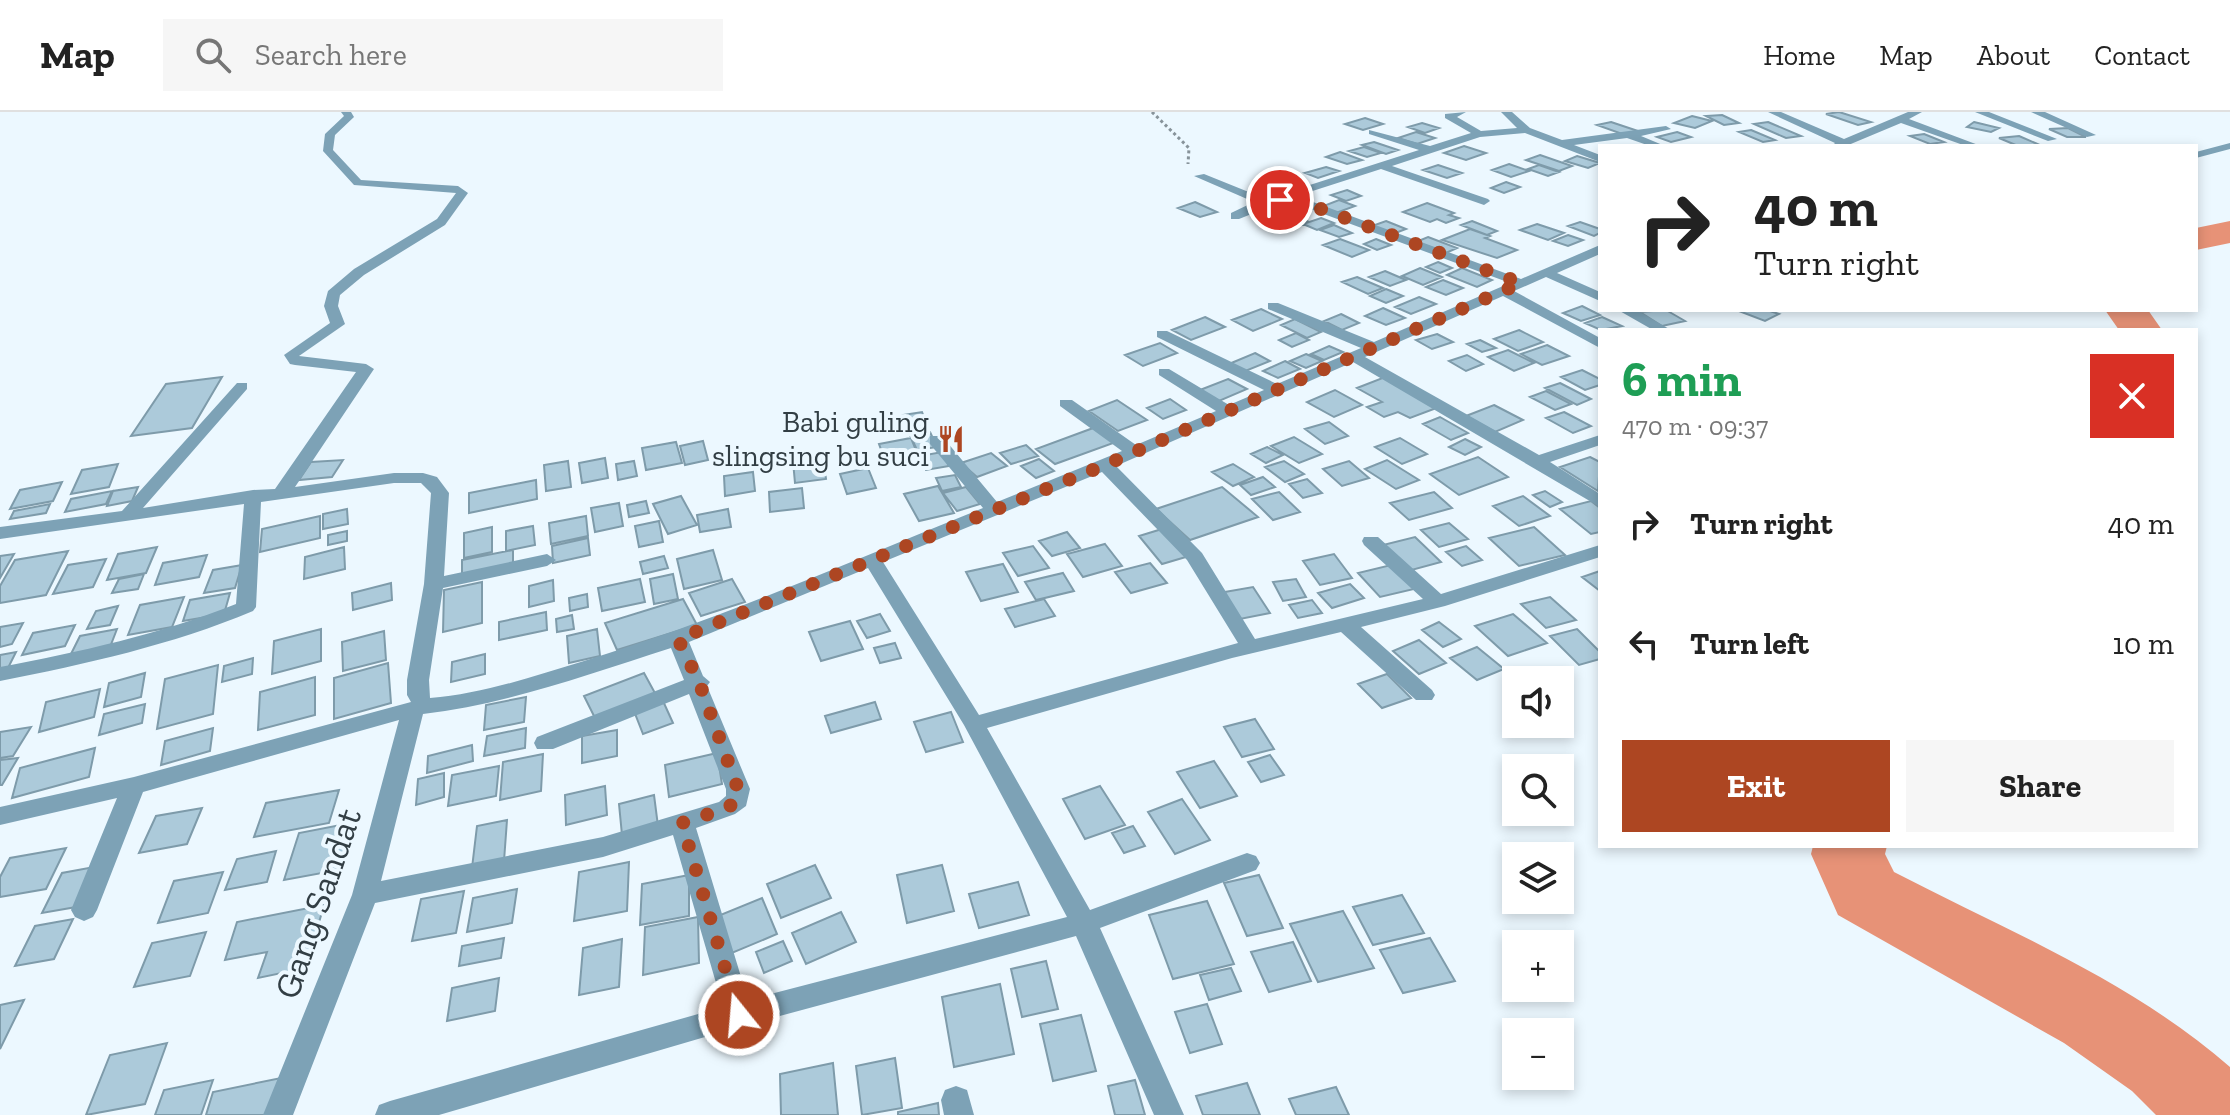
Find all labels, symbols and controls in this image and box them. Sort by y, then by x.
search box [163,19,723,91]
text: Map [40,32,115,78]
icon: search [191,33,235,77]
text: Search here [255,37,407,73]
text: Home [1763,39,1835,72]
text: Map [1879,39,1933,72]
text: About [1977,39,2050,72]
text: Contact [2094,39,2190,72]
pin [1246,166,1314,234]
text: 40 m [1754,173,1878,240]
icon: right [1622,176,1726,280]
icon: arrive [1258,178,1302,222]
text: Turn right [1754,241,1919,284]
text: 6 min [1622,351,1742,408]
button: close [2090,354,2174,438]
place label: Babi guling slingsing bu suci [712,404,929,474]
text: 470 m · 09:37 [1622,410,1768,442]
restaurant icon: Babi guling slingsing bu suci [936,424,966,454]
icon: right [1622,502,1666,546]
text: Turn right [1690,506,1832,542]
text: 40 m [2108,506,2174,542]
icon: left [1622,622,1666,666]
text: Turn left [1690,626,1809,662]
text: 10 m [2112,626,2174,662]
map controls [1502,666,1574,1090]
button: sound [1502,666,1574,738]
button: Exit [1622,740,1890,832]
button: Share [1906,740,2174,832]
button: search [1502,754,1574,826]
street label: Gang Sandat [265,802,370,1004]
button: layers [1502,842,1574,914]
button: + [1502,930,1574,1002]
position arrow [697,973,781,1057]
button: − [1502,1018,1574,1090]

